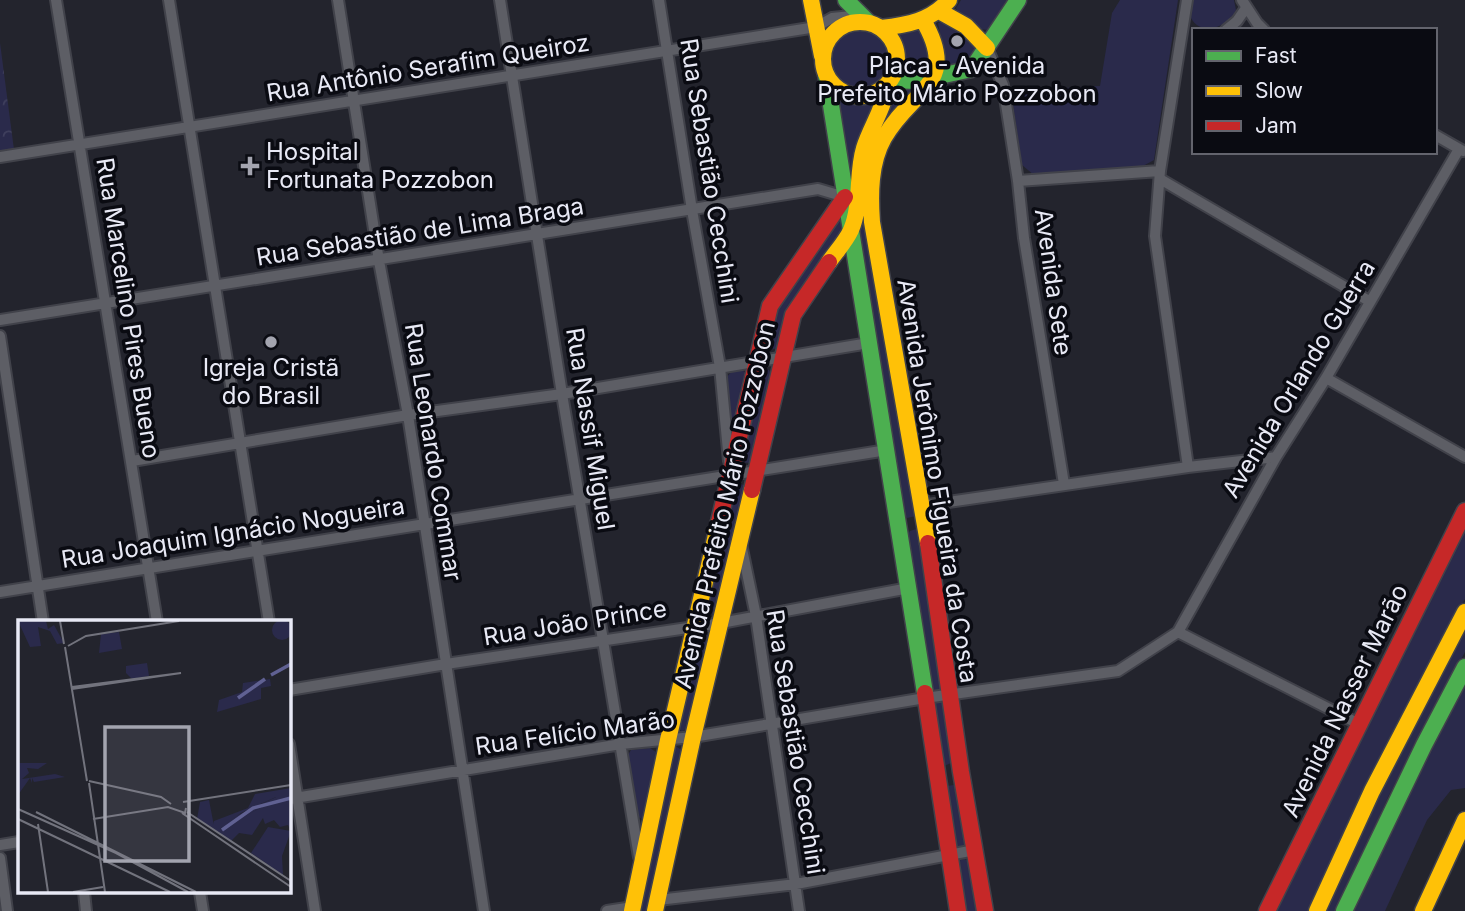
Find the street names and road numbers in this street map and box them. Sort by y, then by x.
street label: Rua Antônio Serafim Queiroz [264,28,591,107]
street label: Rua Sebastião Cecchini [674,37,745,305]
street label: Rua Marcelino Pires Bueno [90,156,167,460]
street label: Rua Sebastião de Lima Braga [254,191,586,272]
street label: Avenida Sete [1029,207,1078,357]
street label: Avenida Orlando Guerra [1216,255,1381,503]
street label: Avenida Jerônimo Figueira da Costa [891,277,984,685]
street label: Avenida Prefeito Mário Pozzobon [668,318,781,691]
street label: Rua Leonardo Commar [399,321,468,583]
street label: Rua Nassif Miguel [560,326,621,532]
street label: Rua Joaquim Ignácio Nogueira [59,491,407,574]
street label: Avenida Nasser Marão [1275,580,1414,822]
street label: Rua João Prince [481,594,669,651]
street label: Rua Sebastião Cecchini [760,608,831,876]
street label: Rua Felício Marão [473,704,677,761]

